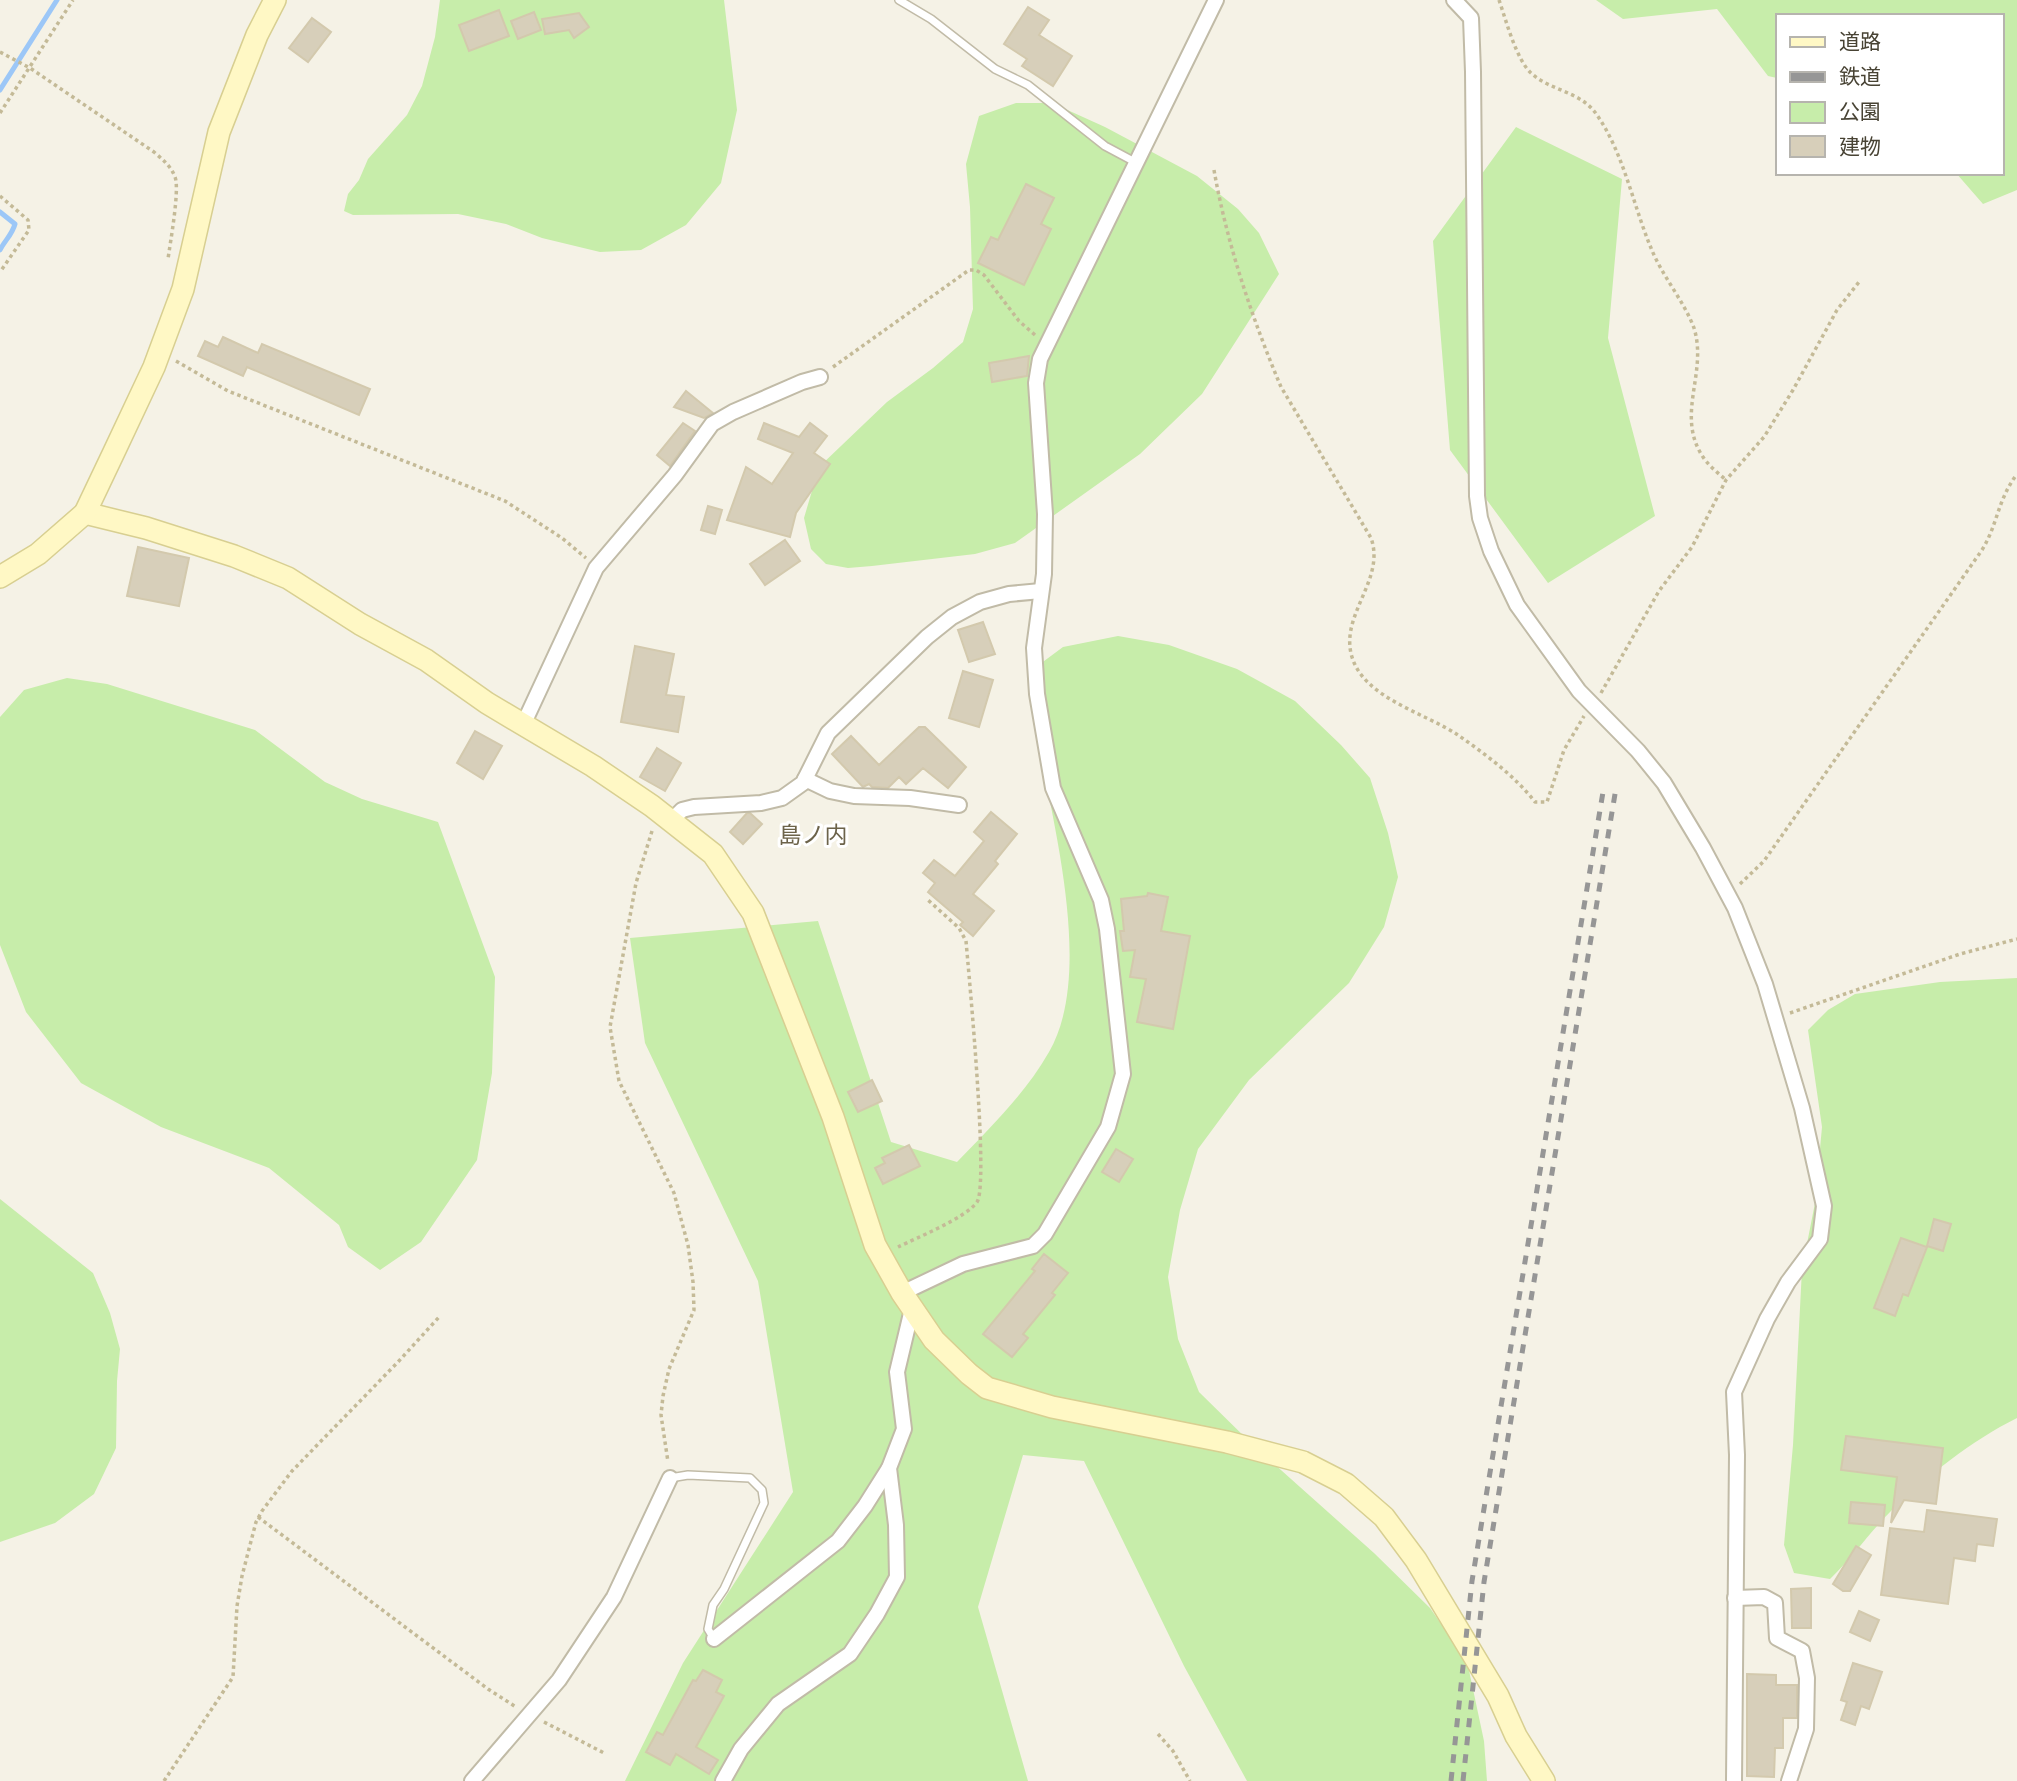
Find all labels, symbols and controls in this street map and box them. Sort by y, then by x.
legend [1776,14,2003,175]
text: 道路 [1839,30,1881,54]
text: 鉄道 [1839,65,1881,89]
text: 公園 [1839,100,1881,124]
text: 建物 [1839,135,1881,159]
district label: 島ノ内 [779,822,848,849]

